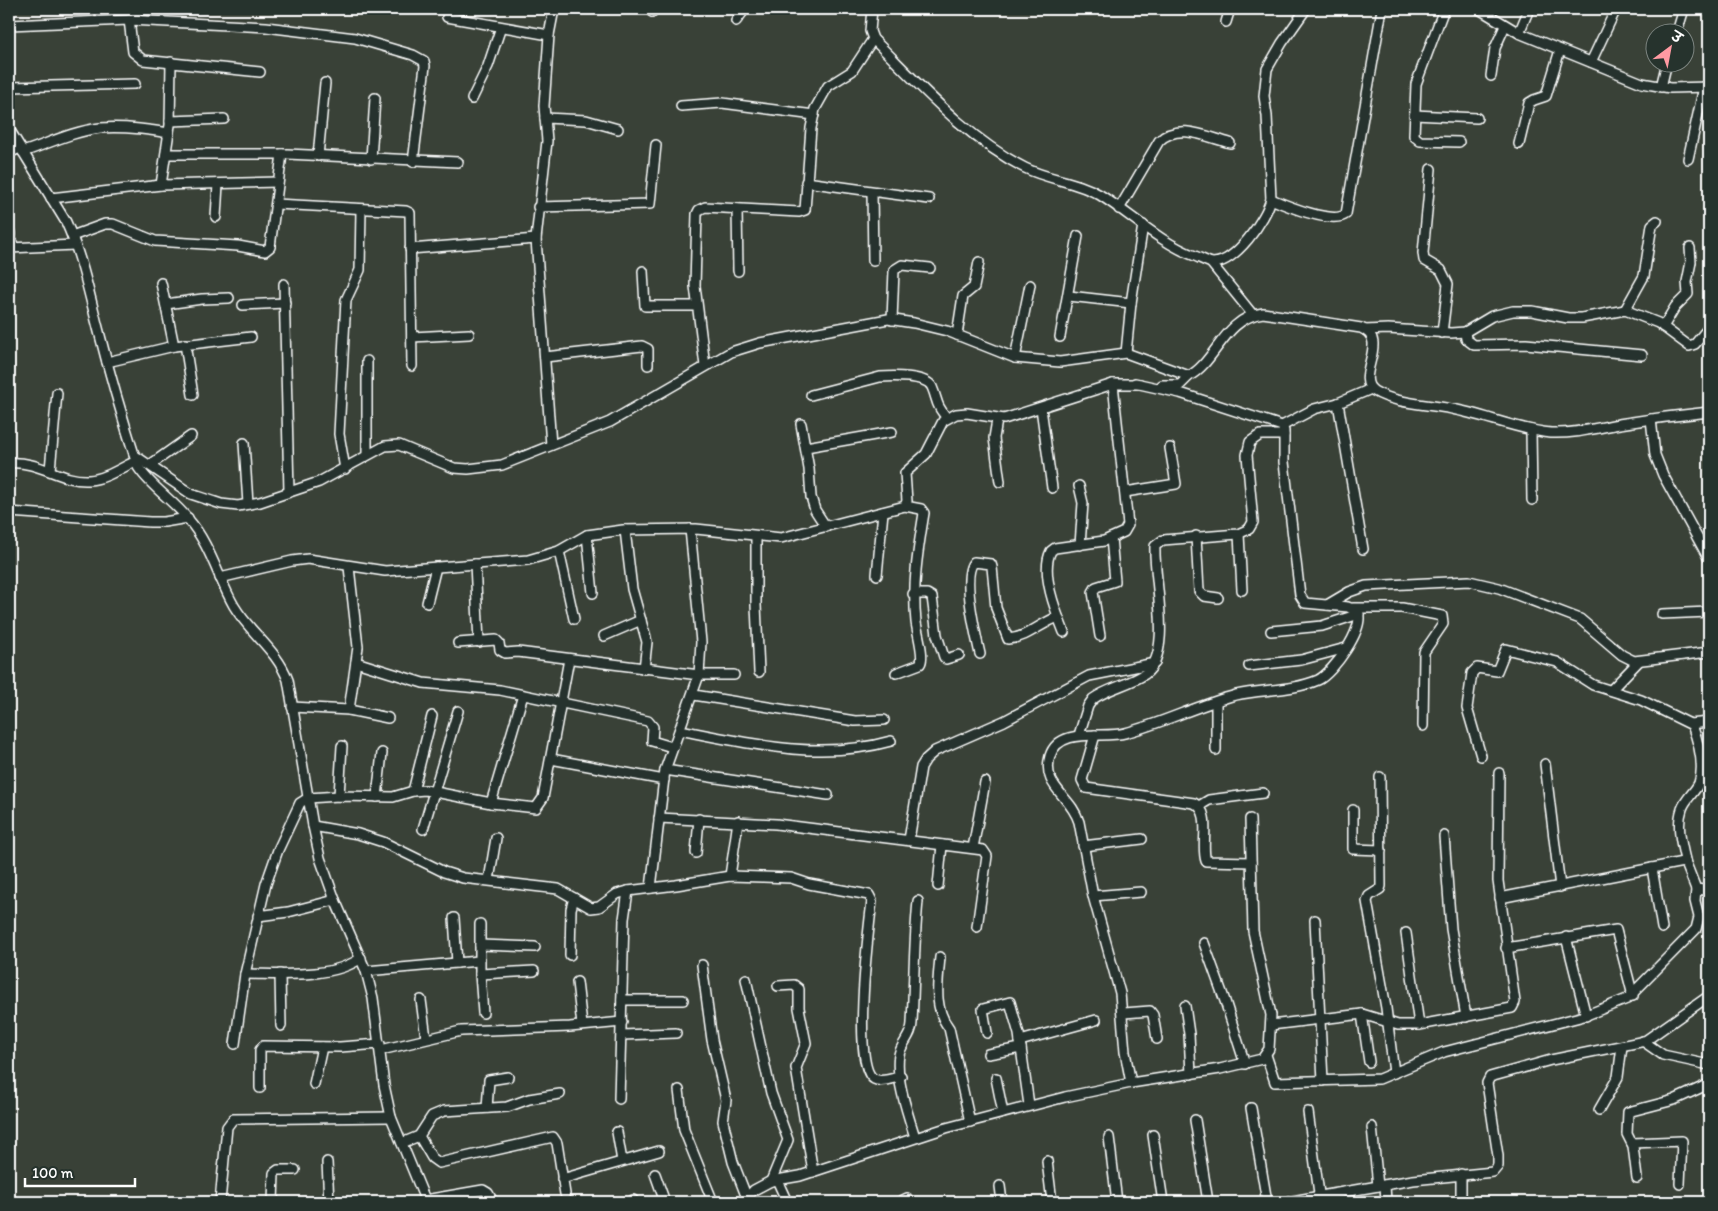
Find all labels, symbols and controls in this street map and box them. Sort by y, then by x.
north arrow [1646,22,1696,72]
text: उ [1666,27,1687,48]
scale bar [25,1156,135,1188]
text: 100 m [32,1164,74,1182]

